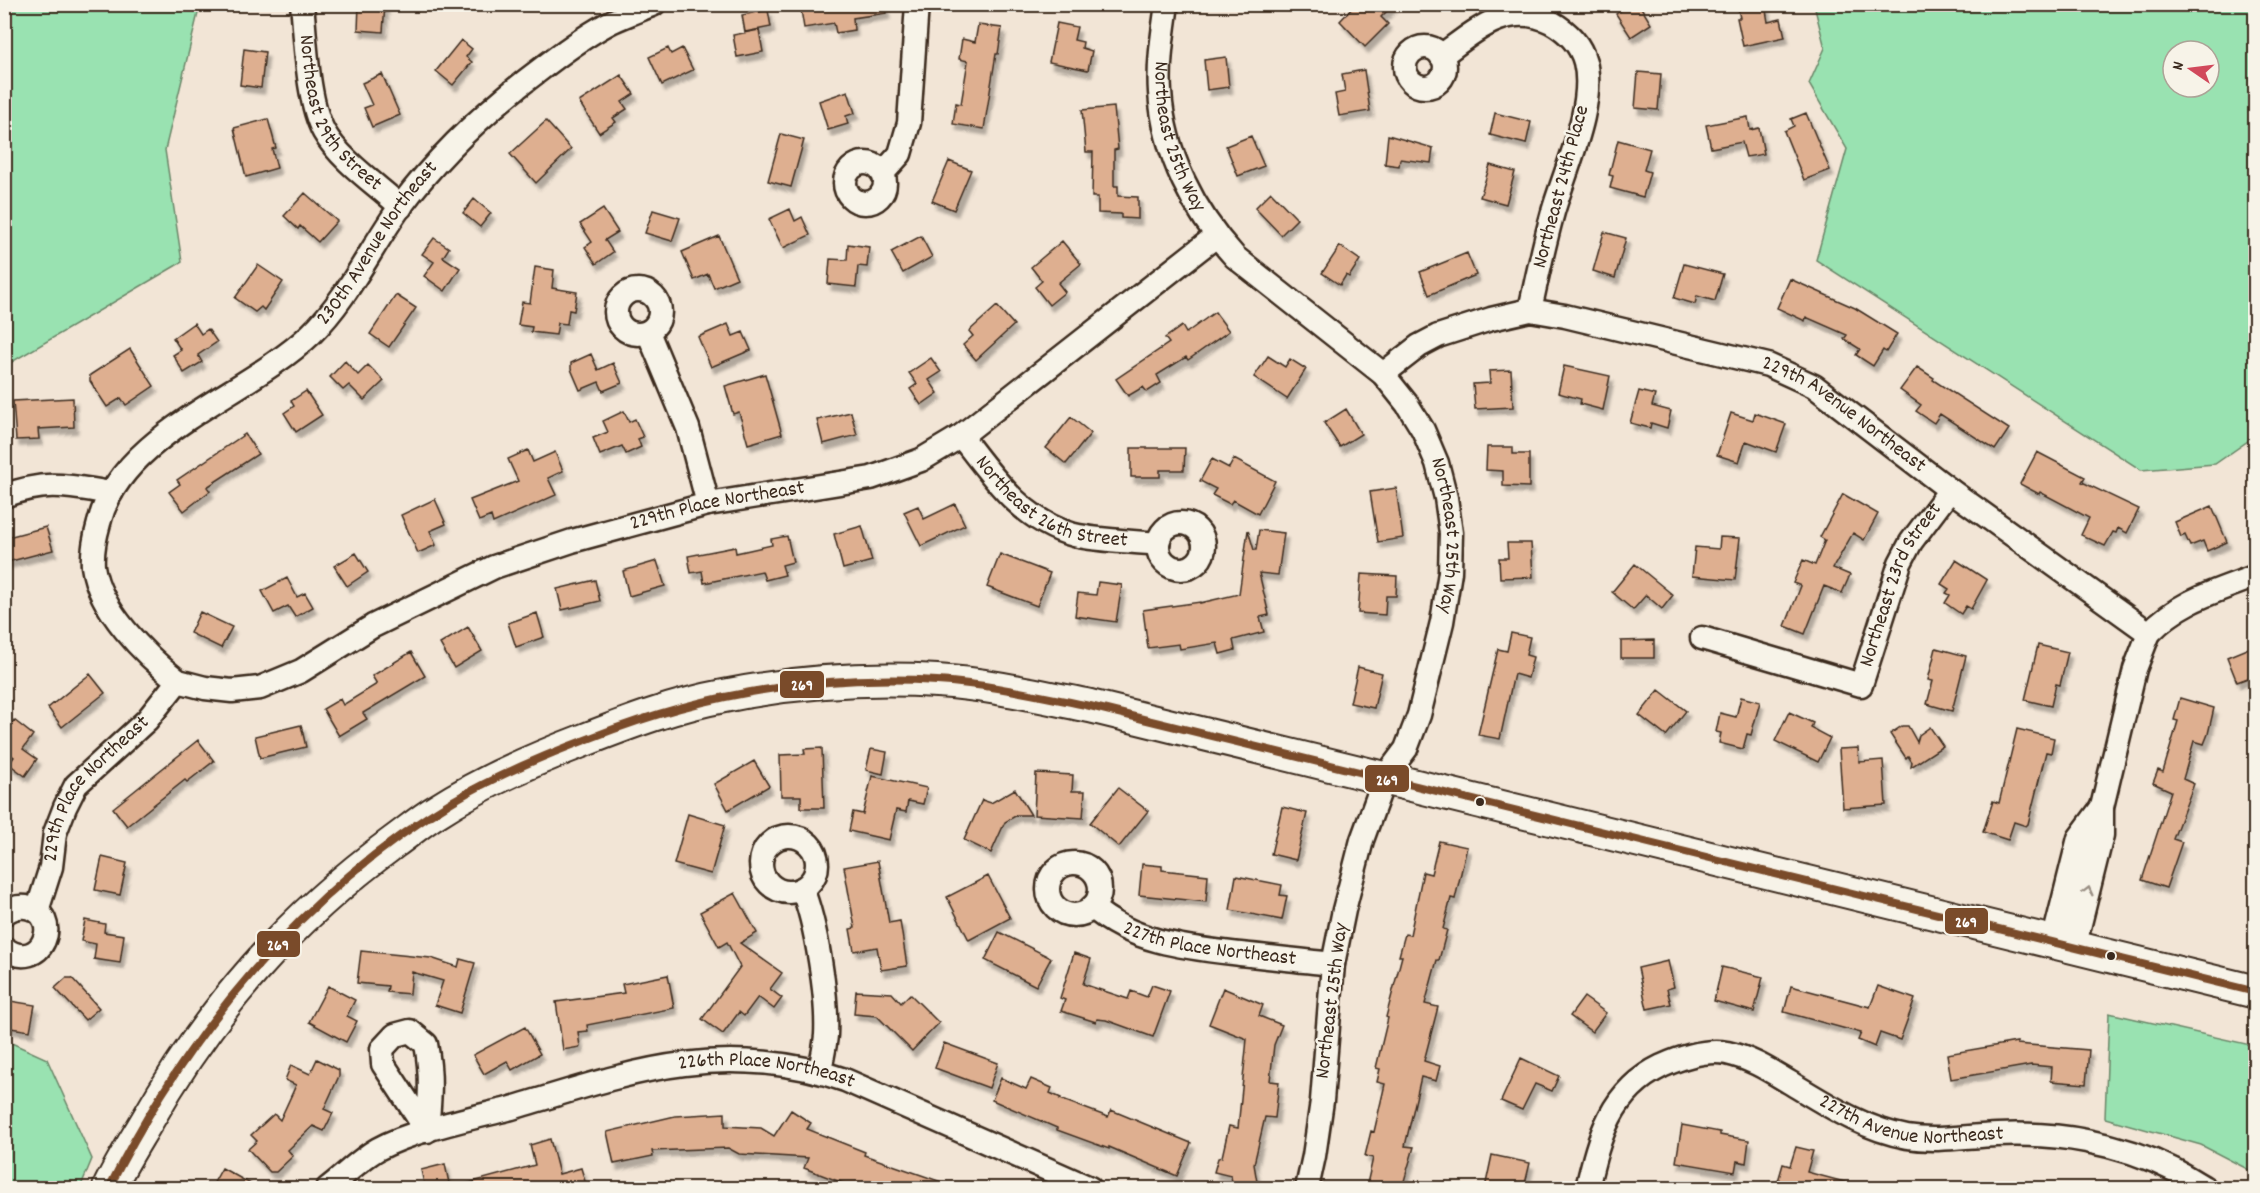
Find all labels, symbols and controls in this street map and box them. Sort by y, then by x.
street label: Northeast 29th Street [290,34,388,199]
north arrow [2161,39,2221,99]
text: N [2167,59,2191,73]
street label: Northeast 25th Way [1145,60,1213,219]
street label: Northeast 24th Place [1526,102,1598,272]
street label: 230th Avenue Northeast [310,155,446,333]
street label: 229th Avenue Northeast [1759,349,1932,481]
street label: Northeast 26th Street [967,450,1129,556]
street label: Northeast 25th Way [1421,454,1466,616]
street label: 229th Place Northeast [627,474,807,539]
street label: Northeast 23rd Street [1853,497,1950,671]
line badge: 269 [779,670,825,699]
text: 269 [791,675,813,698]
street label: 229th Place Northeast [37,709,157,864]
line badge: 269 [1364,764,1410,793]
text: 269 [1376,770,1398,793]
unlabelled marker [1474,796,1486,808]
one-way arrow [2080,886,2093,896]
line badge: 269 [1944,907,1989,935]
text: 269 [1955,912,1977,935]
street label: 227th Place Northeast [1117,914,1298,975]
street label: Northeast 25th Way [1309,921,1358,1081]
line badge: 269 [256,930,301,958]
text: 269 [267,935,289,958]
unlabelled marker [2105,950,2117,962]
street label: 226th Place Northeast [676,1046,860,1098]
street label: 227th Avenue Northeast [1812,1088,2004,1154]

